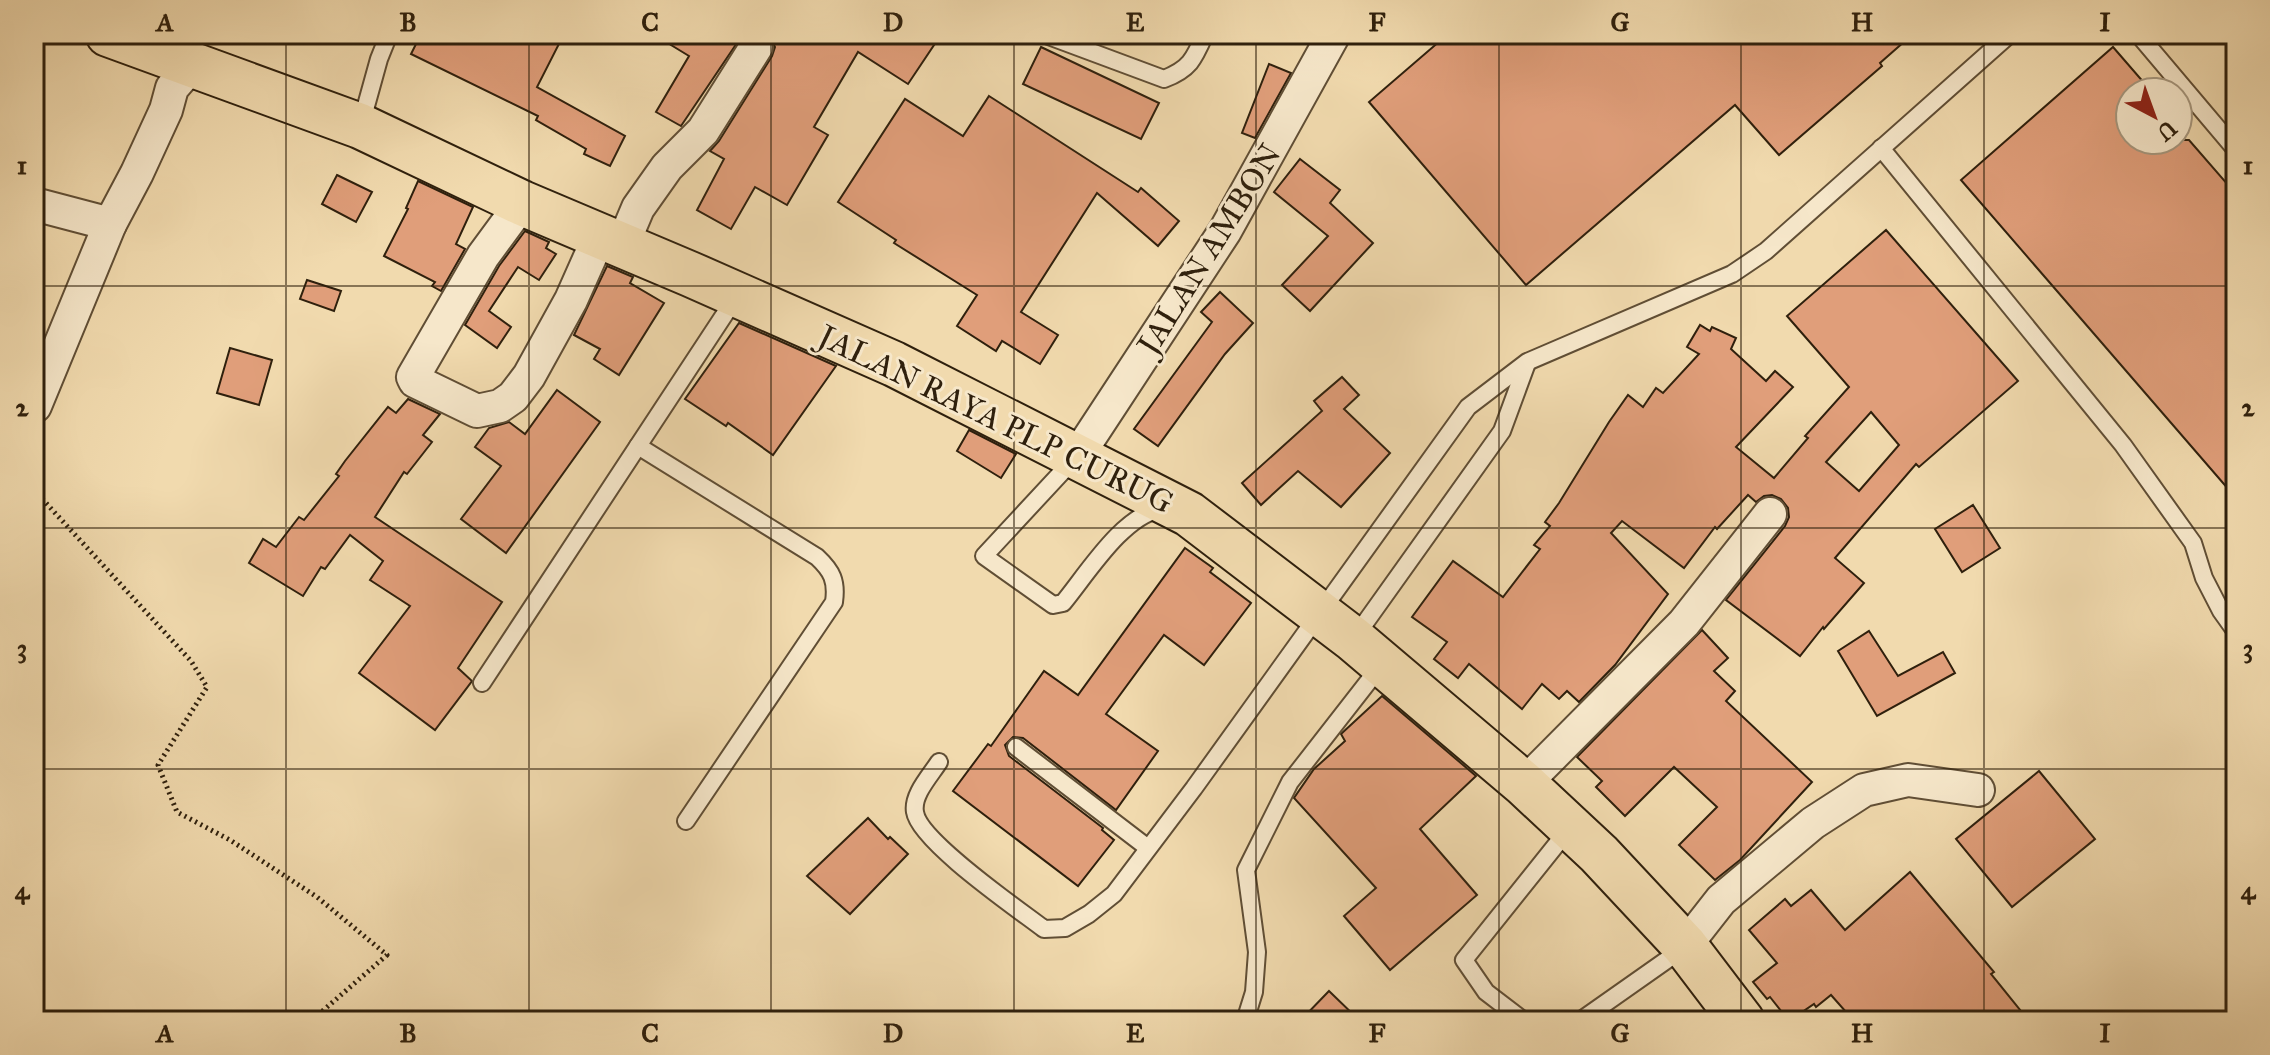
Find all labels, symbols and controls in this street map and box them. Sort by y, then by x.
text: A [154,6,174,38]
text: B [399,6,417,38]
text: C [641,6,659,38]
text: D [883,6,903,38]
text: E [1126,6,1145,38]
text: F [1369,6,1386,38]
text: G [1610,6,1630,38]
text: H [1851,6,1874,38]
text: I [2099,6,2111,38]
north arrow [2114,76,2194,156]
text: U [2151,115,2182,147]
street label: JALAN AMBON [1127,137,1290,364]
text: 1 [17,149,27,181]
text: 1 [2243,149,2253,181]
street label: JALAN RAYA PLP CURUG [809,315,1179,522]
text: 2 [16,391,30,423]
text: 2 [2242,391,2256,423]
text: 3 [17,632,27,664]
text: 3 [2243,632,2253,664]
text: 4 [15,874,31,906]
text: 4 [2241,874,2257,906]
text: A [154,1017,174,1049]
text: B [399,1017,417,1049]
text: C [641,1017,659,1049]
text: D [883,1017,903,1049]
text: E [1126,1017,1145,1049]
text: F [1369,1017,1386,1049]
text: G [1610,1017,1630,1049]
text: H [1851,1017,1874,1049]
text: I [2099,1017,2111,1049]

